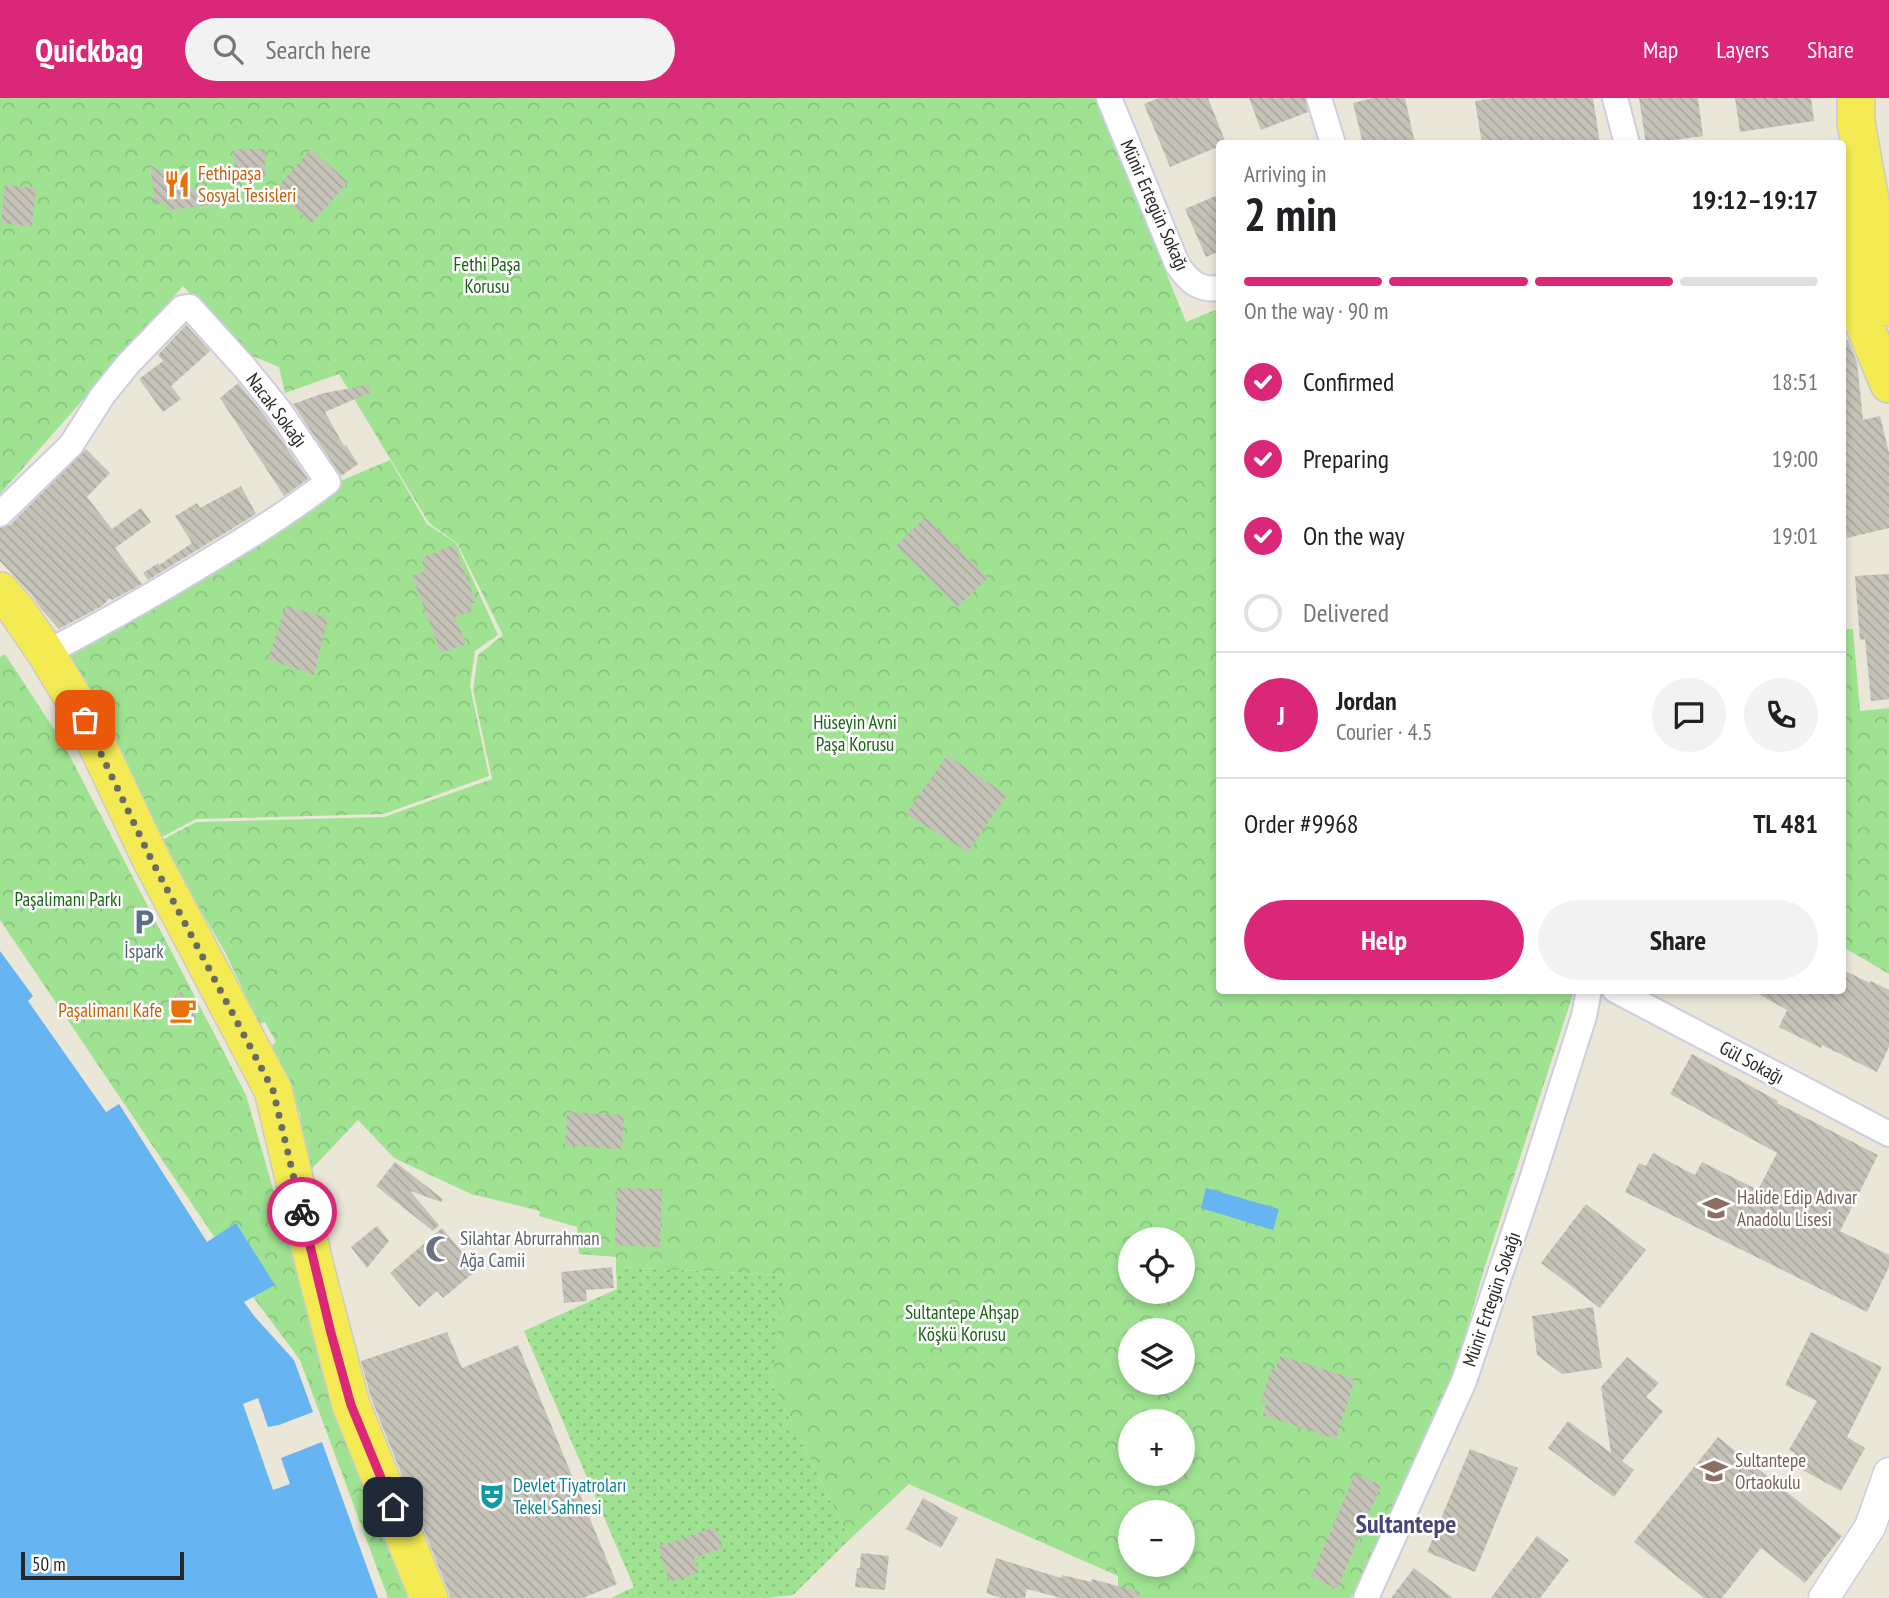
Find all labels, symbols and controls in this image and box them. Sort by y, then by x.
search box [185,18,675,81]
text: Quickbag [35,28,143,71]
icon: search [209,30,247,68]
text: Search here [265,33,371,66]
text: Map [1643,34,1678,65]
text: Layers [1716,34,1769,65]
text: Share [1807,34,1854,65]
street label: Münir Ertegün Sokağı [1115,136,1195,274]
text: Arriving in [1244,159,1326,188]
place label: Fethipaşa Sosyal Tesisleri [198,161,296,207]
restaurant icon: Fethipaşa Sosyal Tesisleri [162,169,192,199]
text: 19:12–19:17 [1691,183,1818,216]
text: 2 min [1244,184,1337,244]
park label: Fethi Paşa Korusu [453,252,521,298]
text: On the way · 90 m [1244,296,1388,325]
icon: check [1244,363,1282,401]
text: Confirmed [1303,365,1394,398]
text: 18:51 [1772,367,1818,396]
street label: Nacak Sokağı [241,368,313,452]
icon: check [1244,440,1282,478]
text: Preparing [1303,442,1389,475]
text: 19:00 [1772,444,1818,473]
icon: check [1244,517,1282,555]
text: On the way [1303,519,1405,552]
text: 19:01 [1772,521,1818,550]
text: Delivered [1303,596,1389,629]
button: chat [1652,678,1726,752]
button: phone [1744,678,1818,752]
text: Jordan [1336,684,1397,717]
pin [55,690,115,750]
text: J [1277,699,1285,732]
icon: bag [66,701,104,739]
park label: Hüseyin Avni Paşa Korusu [813,710,897,756]
text: Courier · 4.5 [1336,717,1432,746]
text: Order #9968 [1244,807,1359,840]
text: TL 481 [1753,807,1818,840]
park label: Paşalimanı Parkı [14,887,122,911]
button: Help [1244,900,1524,980]
button: Share [1538,900,1818,980]
parking icon: İspark [129,907,159,937]
place label: İspark [124,939,164,963]
cafe icon: Paşalimanı Kafe [168,995,198,1025]
place label: Paşalimanı Kafe [58,998,162,1022]
street label: Gül Sokağı [1716,1035,1788,1089]
courier [267,1177,337,1247]
place label: Halide Edip Adıvar Anadolu Lisesi [1737,1185,1858,1231]
icon: bike [283,1193,321,1231]
school or university icon: Halide Edip Adıvar Anadolu Lisesi [1701,1193,1731,1223]
place label: Silahtar Abrurrahman Ağa Camii [460,1226,600,1272]
map controls [1118,1227,1195,1577]
button: locate [1118,1227,1195,1304]
street label: Münir Ertegün Sokağı [1457,1228,1525,1370]
mosque icon: Silahtar Abrurrahman Ağa Camii [424,1234,454,1264]
park label: Sultantepe Ahşap Köşkü Korusu [905,1300,1019,1346]
button: layers [1118,1318,1195,1395]
button: + [1118,1409,1195,1486]
place label: Sultantepe Ortaokulu [1735,1448,1806,1494]
school or university icon: Sultantepe Ortaokulu [1699,1456,1729,1486]
place label: Devlet Tiyatroları Tekel Sahnesi [513,1473,626,1519]
pin [363,1477,423,1537]
theatre icon: Devlet Tiyatroları Tekel Sahnesi [477,1481,507,1511]
icon: home [374,1488,412,1526]
button: − [1118,1500,1195,1577]
district label: Sultantepe [1356,1507,1456,1540]
scale bar [21,1549,184,1581]
text: 50 m [32,1552,66,1576]

